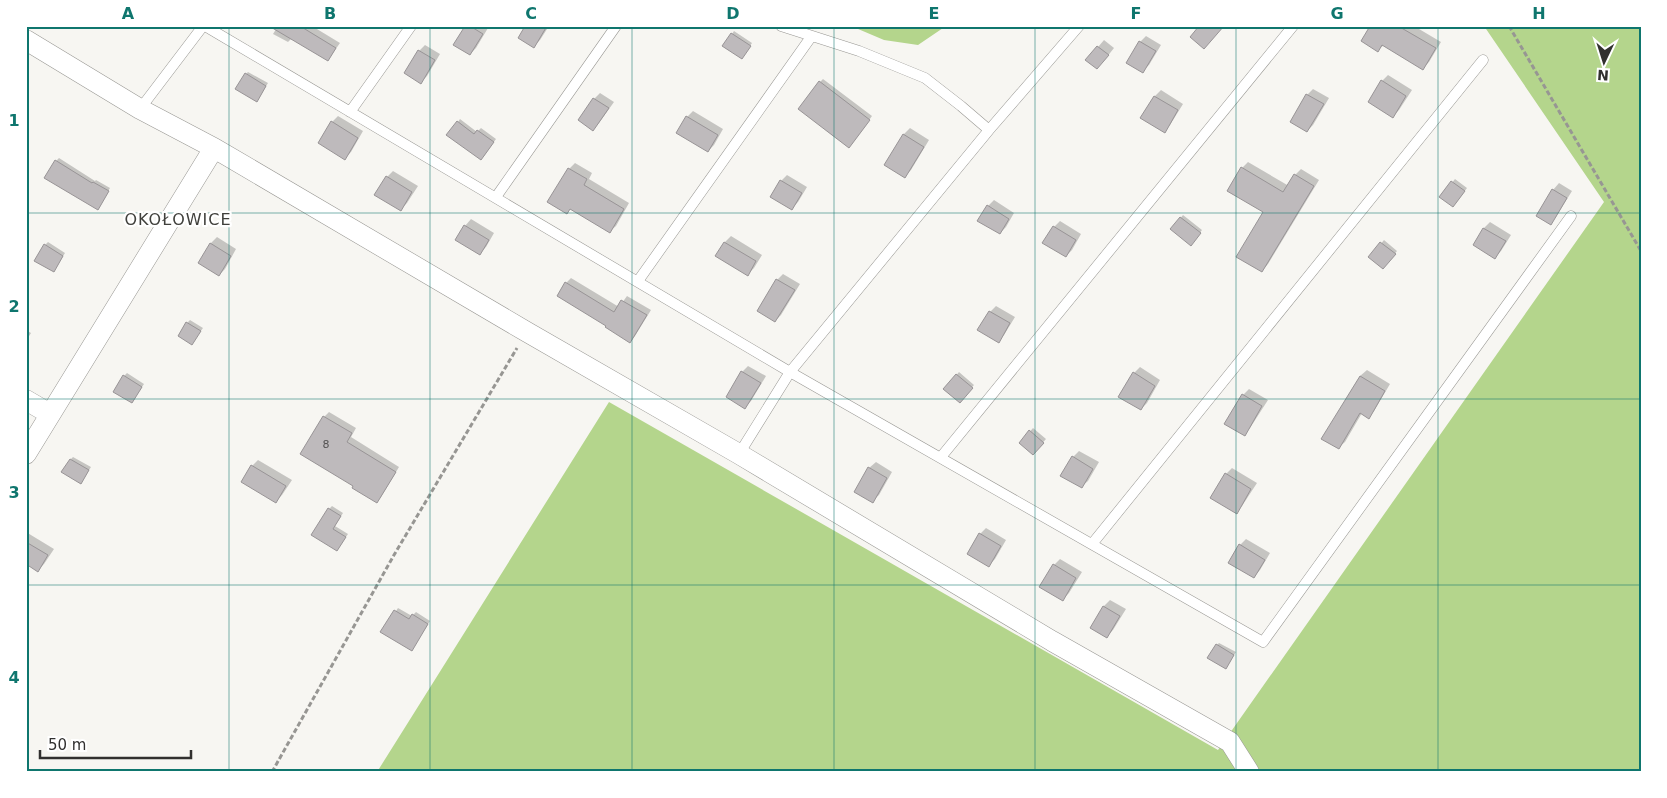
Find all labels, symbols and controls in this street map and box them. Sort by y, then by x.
text: A [122,4,135,23]
text: B [324,4,336,23]
text: C [525,4,537,23]
text: D [726,4,740,23]
text: E [929,4,939,23]
text: F [1131,4,1141,23]
text: G [1330,4,1344,23]
text: H [1532,4,1546,23]
north arrow [1580,38,1630,88]
text: N [1597,67,1609,83]
text: 1 [8,111,20,130]
district label: OKOŁOWICE [124,210,232,229]
text: 2 [8,297,20,316]
house number: 8 [323,438,330,451]
text: 3 [8,483,20,502]
text: 4 [8,668,20,687]
scale bar [40,728,191,760]
text: 50 m [48,736,86,754]

